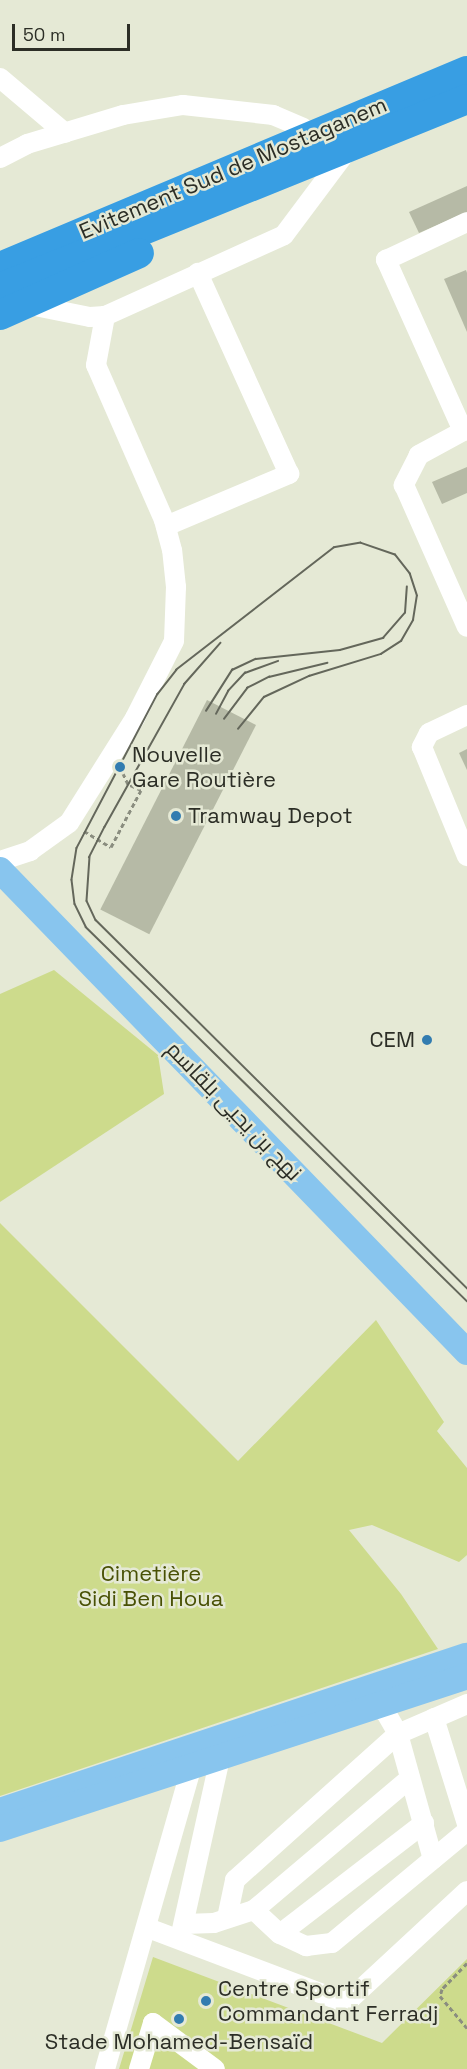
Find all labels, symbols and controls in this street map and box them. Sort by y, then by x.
scale bar [15,12,134,50]
text: 50 m [23,23,65,46]
street label: Evitement Sud de Mostaganem [75,91,391,245]
place label: Nouvelle Gare Routière [132,741,276,792]
marker: Nouvelle Gare Routière [113,760,127,774]
place label: Tramway Depot [188,803,353,829]
marker: Tramway Depot [169,809,183,823]
place label: CEM [369,1027,415,1053]
marker: CEM [420,1033,434,1047]
street label: نهج بن يحيى بلقاسم [161,1036,307,1186]
park label: Cimetière Sidi Ben Houa [79,1560,223,1612]
place label: Centre Sportif Commandant Ferradj [218,1975,438,2026]
marker: Centre Sportif Commandant Ferradj [199,1994,213,2008]
marker: Stade Mohamed-Bensaïd [172,2012,186,2026]
place label: Stade Mohamed-Bensaïd [45,2029,313,2055]

